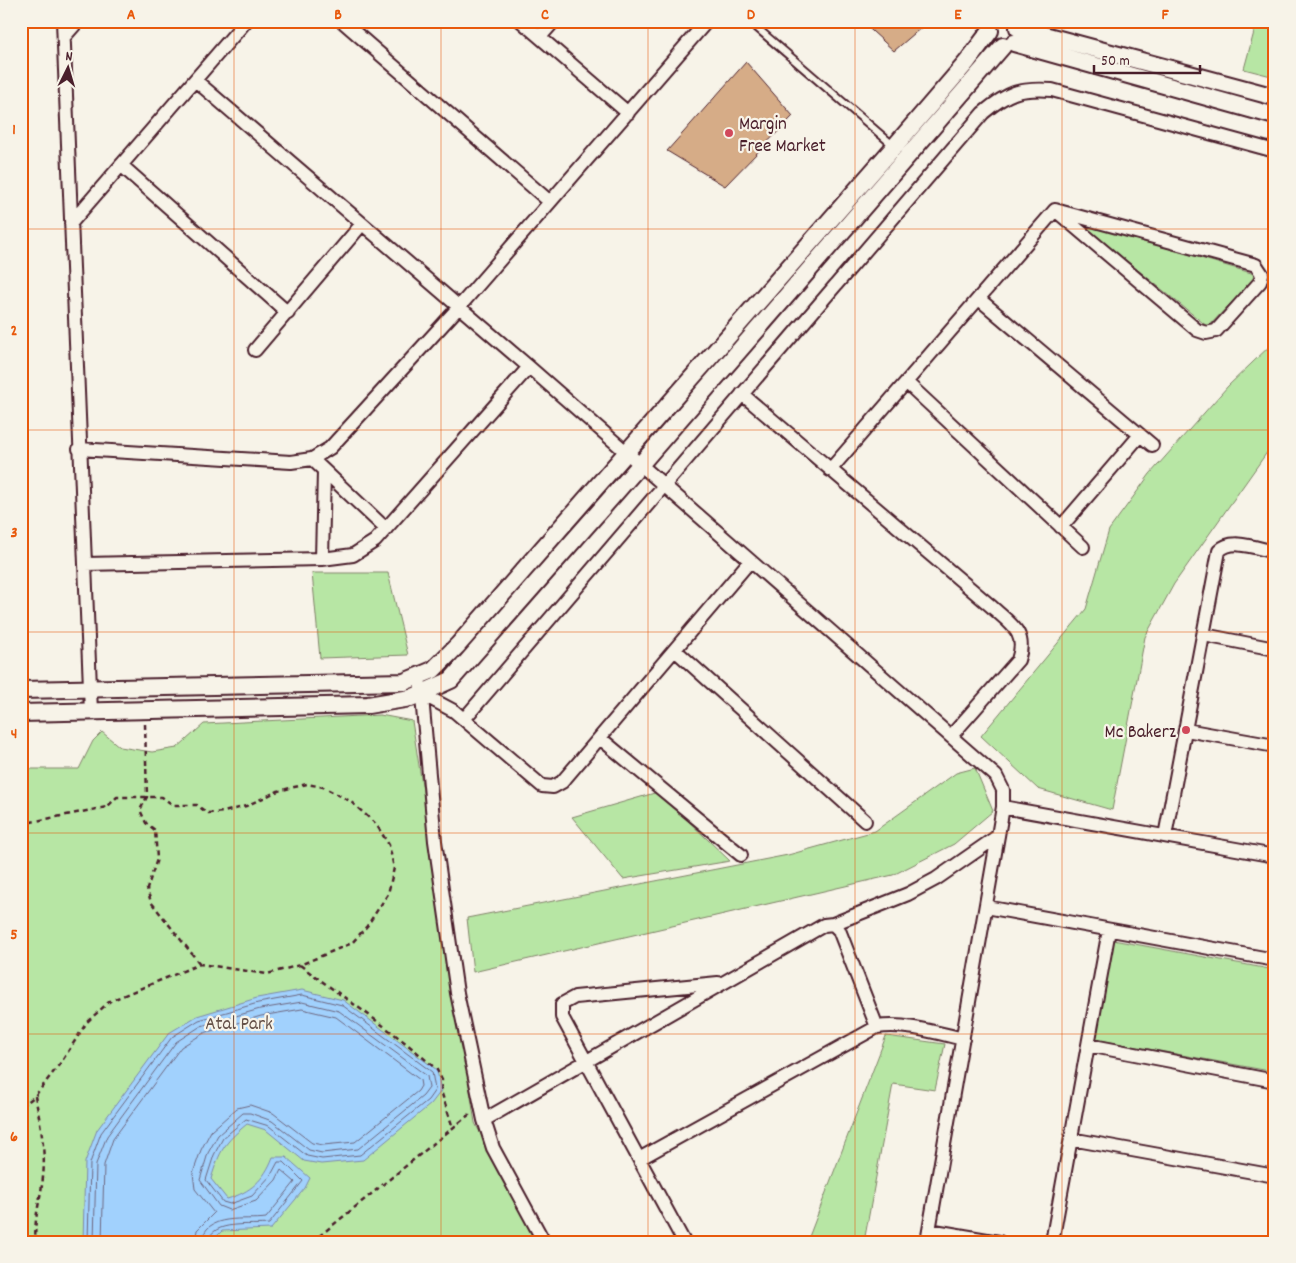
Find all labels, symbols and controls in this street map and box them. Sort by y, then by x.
text: A [127,4,136,27]
text: B [334,4,342,27]
text: C [541,4,549,27]
text: D [747,4,756,27]
text: E [954,4,962,27]
text: F [1161,4,1169,27]
north arrow [42,42,92,92]
scale bar [1094,42,1200,74]
text: N [65,47,73,67]
text: 50 m [1101,51,1130,73]
place label: Margin Free Market [739,112,826,161]
text: 1 [12,119,16,142]
marker: Margin Free Market [723,127,735,139]
text: 2 [11,320,18,343]
text: 3 [10,522,18,545]
place label: Mc Bakerz [1105,720,1176,747]
text: 4 [11,723,17,746]
marker: Mc Bakerz [1180,724,1192,736]
text: 5 [10,924,18,947]
park label: Atal Park [205,1012,273,1039]
text: 6 [10,1126,18,1149]

